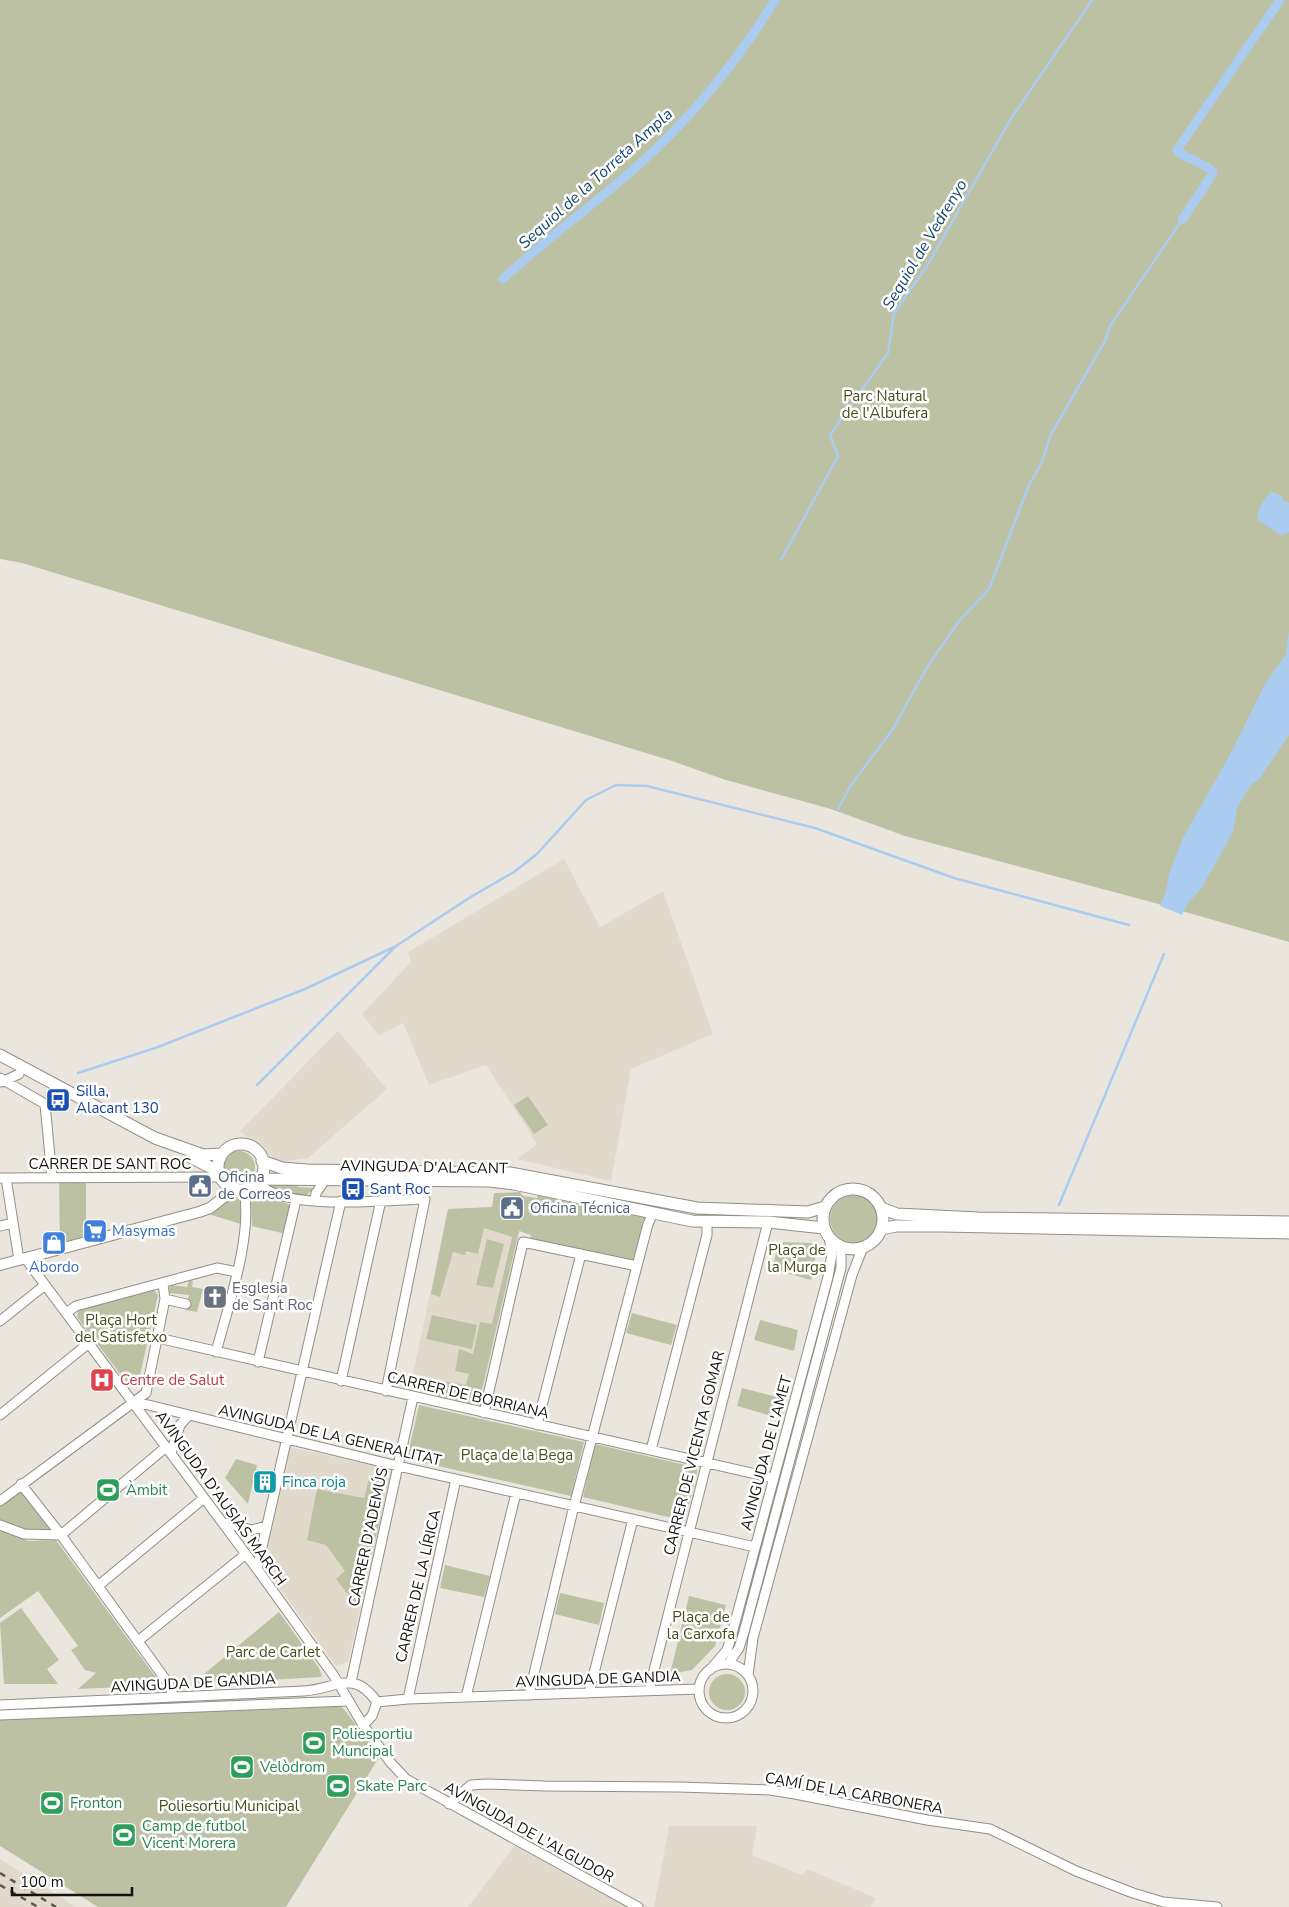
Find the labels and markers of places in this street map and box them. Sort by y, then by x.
place label: Silla, Alacant 130 [76,1081,159,1118]
bus stop icon: Silla, Alacant 130 [45,1087,71,1113]
place label: Oficina de Correos [218,1167,291,1204]
public building icon: Oficina de Correos [187,1173,213,1199]
bus stop icon: Sant Roc [340,1176,366,1202]
place label: Sant Roc [370,1179,430,1199]
public building icon: Oficina Técnica [499,1195,525,1221]
place label: Oficina Técnica [530,1198,630,1218]
supermarket icon: Masymas [82,1218,108,1244]
place label: Masymas [112,1221,176,1241]
shop icon: Abordo [41,1230,67,1256]
place label: Abordo [29,1257,79,1277]
place label: Esglesia de Sant Roc [232,1278,313,1315]
church icon: Esglesia de Sant Roc [202,1284,228,1310]
hospital icon: Centre de Salut [89,1367,115,1393]
place label: Centre de Salut [120,1370,225,1390]
building icon: Finca roja [252,1469,278,1495]
place label: Finca roja [282,1472,346,1492]
sports icon: Àmbit [95,1477,121,1503]
place label: Àmbit [126,1480,168,1500]
place label: Poliesportiu Muncipal [332,1724,413,1761]
sports icon: Poliesportiu Muncipal [301,1730,327,1756]
sports icon: Velòdrom [229,1754,255,1780]
place label: Velòdrom [259,1757,325,1777]
sports icon: Skate Parc [325,1773,351,1799]
place label: Skate Parc [356,1776,427,1796]
sports icon: Fronton [39,1790,65,1816]
place label: Fronton [70,1793,122,1813]
place label: Camp de futbol Vicent Morera [141,1816,247,1853]
sports icon: Camp de futbol Vicent Morera [111,1822,137,1848]

